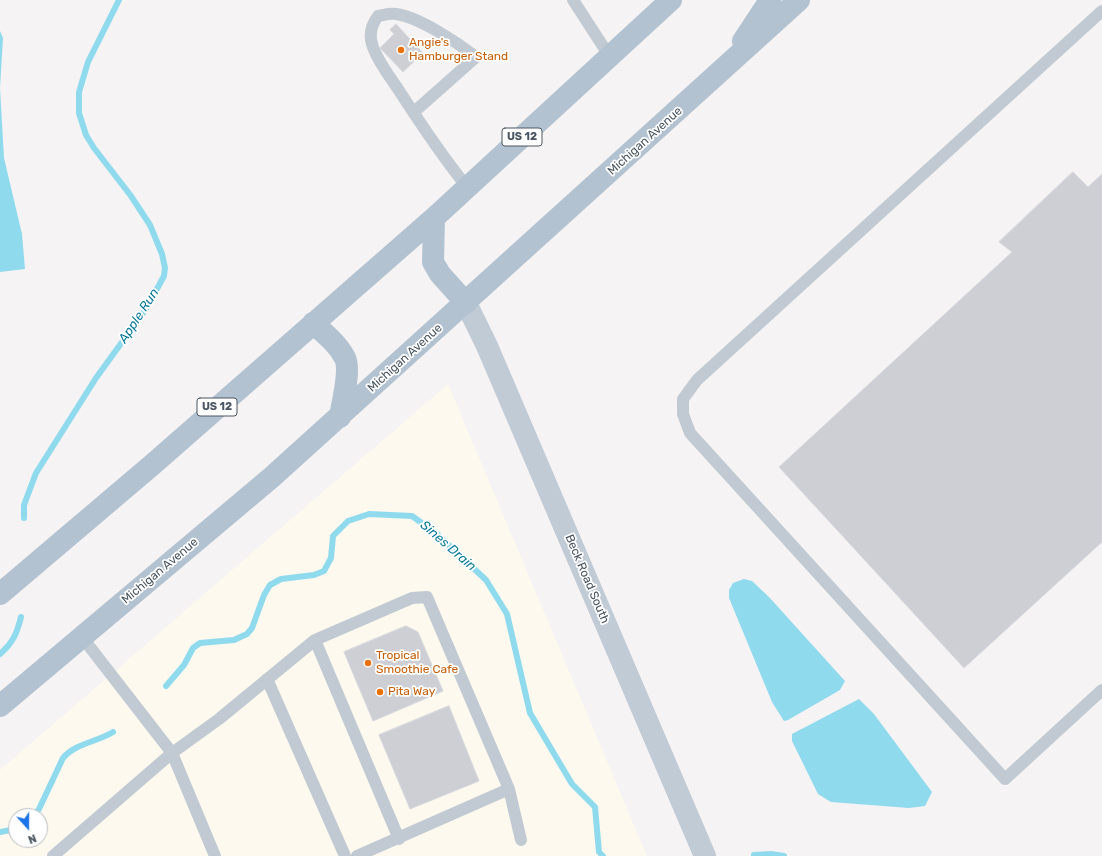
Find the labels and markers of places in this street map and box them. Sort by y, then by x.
place label: Angie's Hamburger Stand [409,36,508,64]
marker: Angie's Hamburger Stand [396,45,406,55]
place label: Tropical Smoothie Cafe [376,649,458,677]
marker: Tropical Smoothie Cafe [363,658,373,668]
place label: Pita Way [388,685,435,699]
marker: Pita Way [375,687,385,697]

